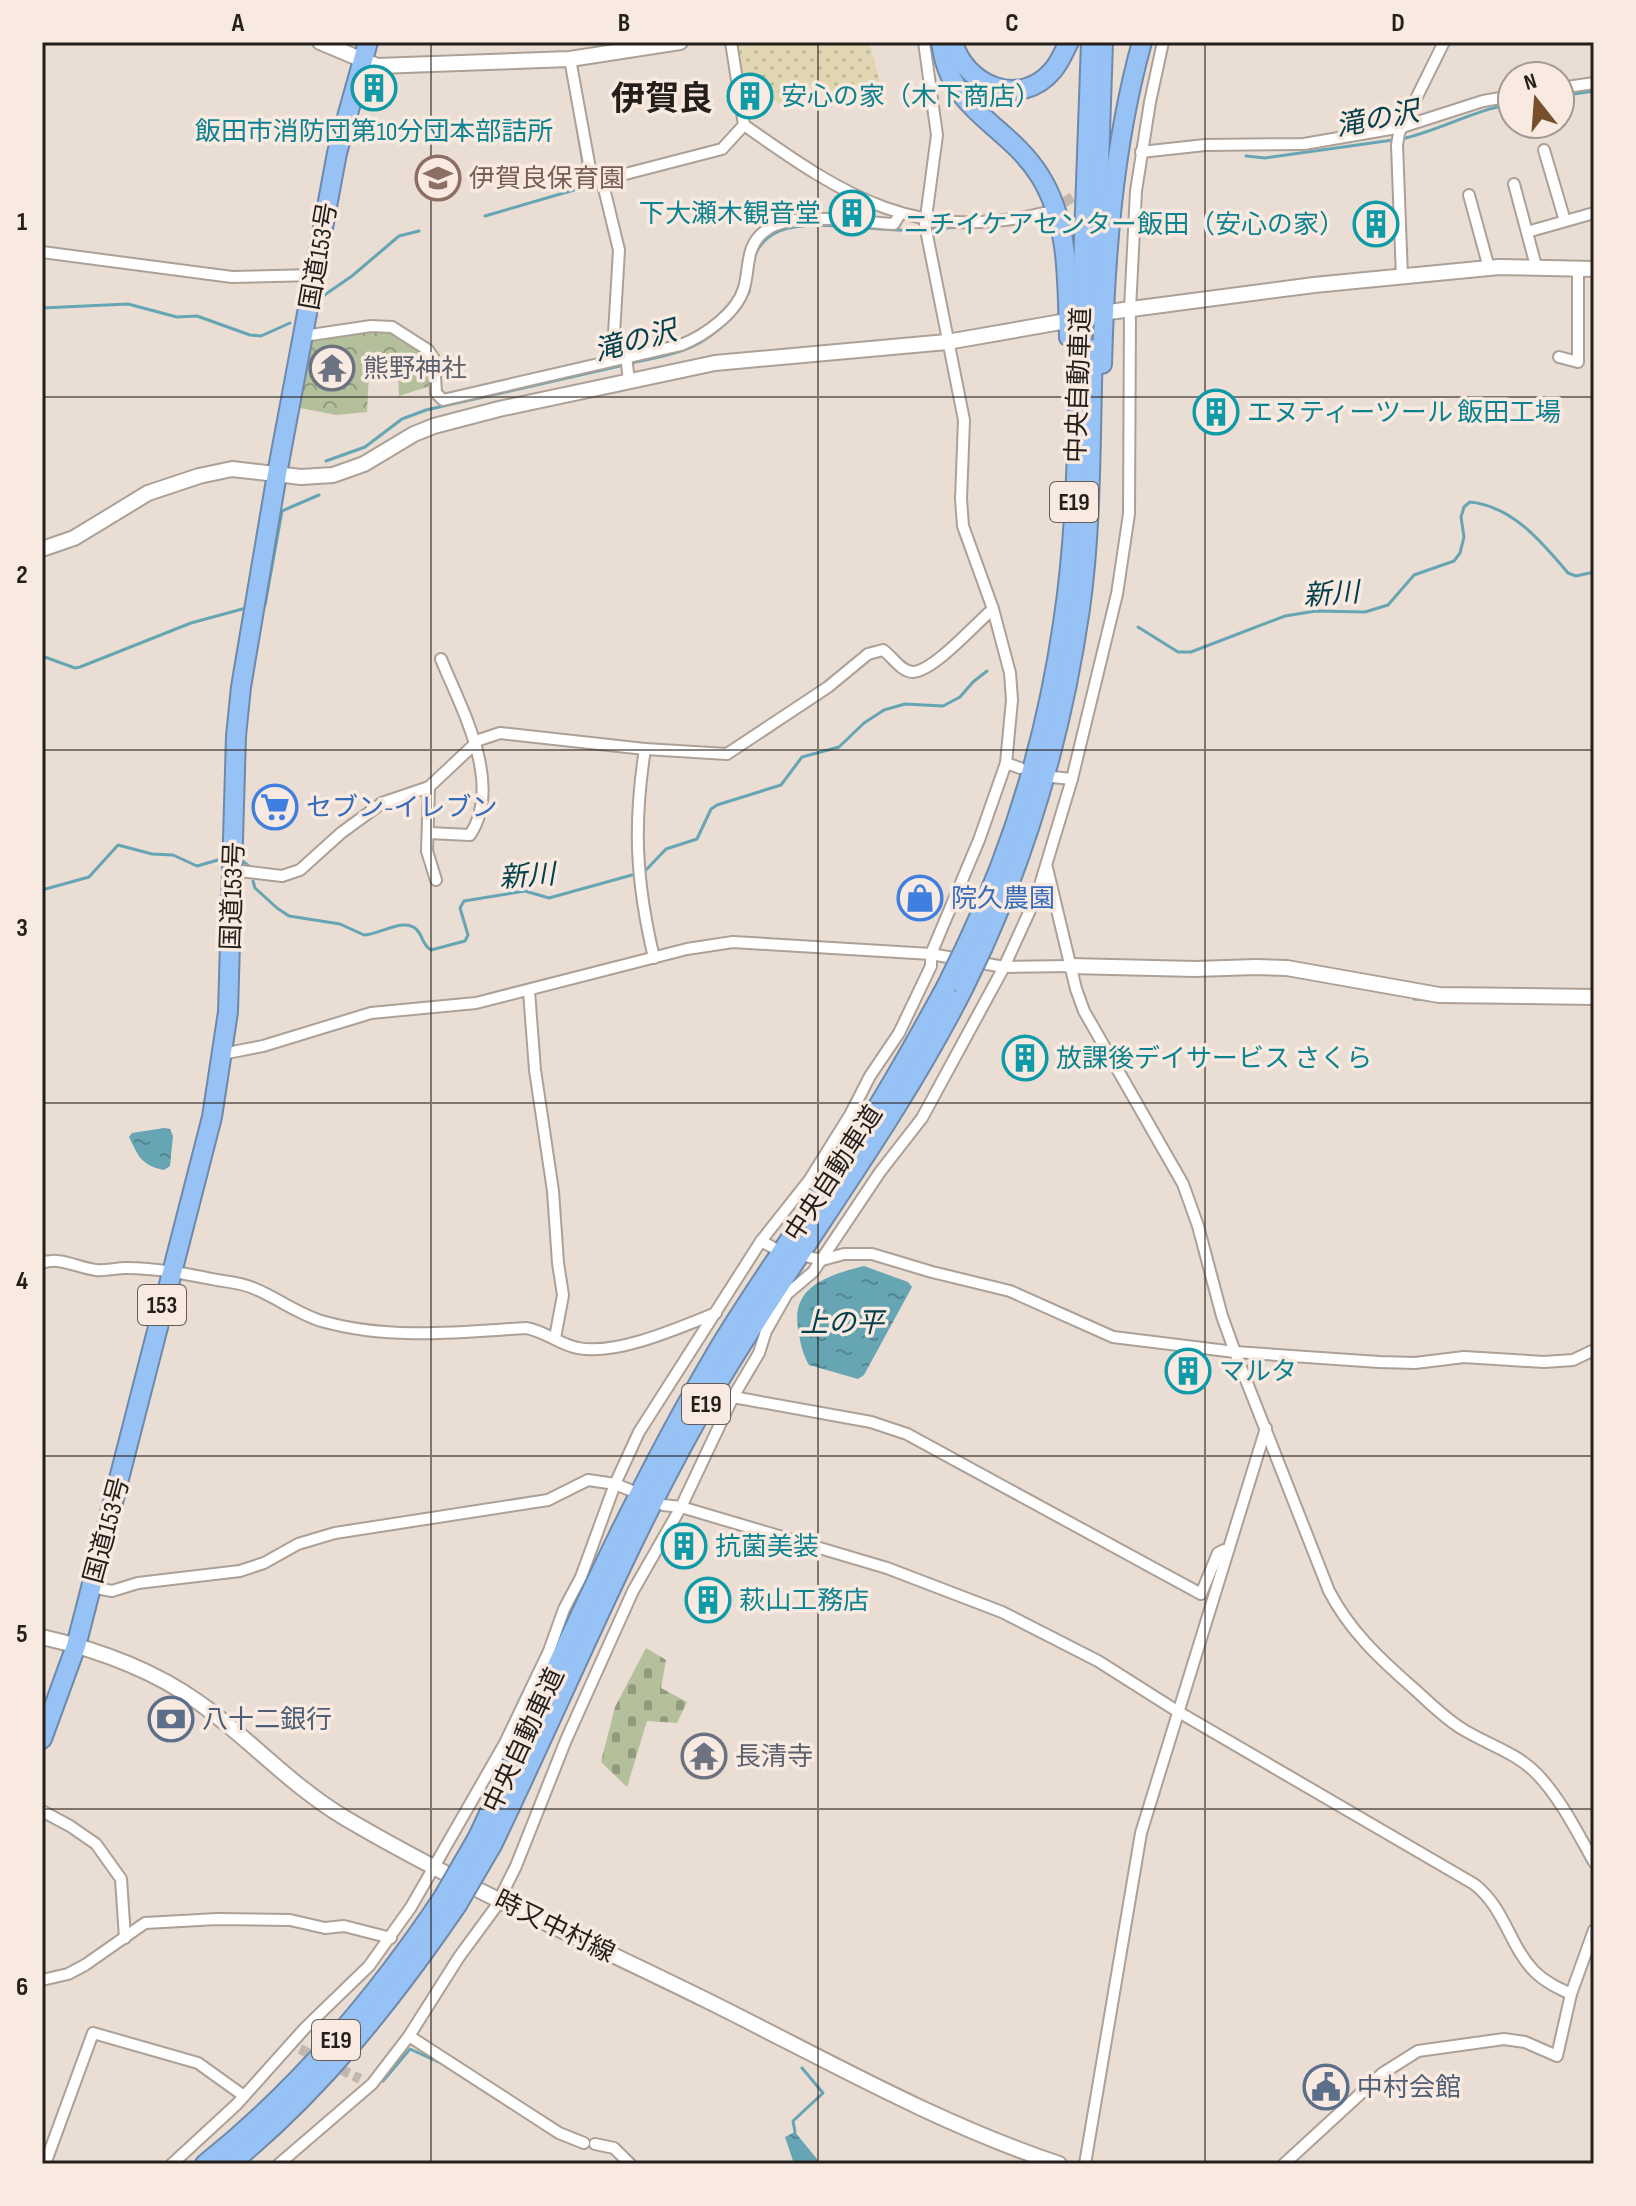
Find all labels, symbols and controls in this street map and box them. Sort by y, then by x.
text: A [231,8,245,39]
text: B [618,8,630,39]
text: C [1005,8,1019,39]
text: D [1391,8,1405,39]
north arrow [1496,60,1576,140]
building icon: 飯田市消防団第10分団本部詰所 [350,64,398,112]
text: N [1521,68,1540,97]
building icon: 安心の家（木下商店） [726,72,774,120]
district label: 伊賀良 [611,79,713,120]
place label: 安心の家（木下商店） [781,82,1041,113]
water label: 滝の沢 [1333,94,1426,144]
place label: 飯田市消防団第10分団本部詰所 [195,117,553,148]
school or university icon: 伊賀良保育園 [414,154,462,202]
place label: 伊賀良保育園 [469,164,625,195]
building icon: 下大瀬木観音堂 [828,189,876,237]
place label: 下大瀬木観音堂 [639,199,821,230]
street label: 国道153号 [295,200,344,312]
building icon: ニチイケアセンター飯田（安心の家） [1352,200,1400,248]
text: 1 [17,207,27,238]
place label: ニチイケアセンター飯田（安心の家） [904,210,1345,241]
street label: 中央自動車道 [1061,307,1098,464]
water label: 滝の沢 [591,314,684,368]
temple icon: 熊野神社 [308,344,356,392]
place label: 熊野神社 [363,354,467,385]
building icon: エヌティーツール 飯田工場 [1192,388,1240,436]
place label: エヌティーツール 飯田工場 [1247,398,1561,429]
road number: E19 [1050,482,1098,522]
text: 2 [16,560,28,591]
water label: 新川 [1302,576,1363,613]
supermarket icon: セブン-イレブン [251,783,299,831]
place label: セブン-イレブン [306,793,498,824]
street label: 国道153号 [216,841,251,951]
water label: 新川 [498,858,559,895]
shop icon: 院久農園 [896,874,944,922]
place label: 院久農園 [951,884,1055,915]
text: 3 [16,913,28,944]
building icon: 放課後デイサービス さくら [1001,1034,1049,1082]
place label: 放課後デイサービス さくら [1056,1044,1372,1075]
street label: 中央自動車道 [779,1100,890,1248]
text: 4 [16,1266,28,1297]
road number: 153 [138,1285,186,1325]
water label: 上の平 [800,1307,887,1340]
building icon: マルタ [1164,1347,1212,1395]
place label: マルタ [1219,1357,1297,1388]
road number: E19 [682,1384,730,1424]
street label: 国道153号 [78,1474,136,1587]
building icon: 抗菌美装 [660,1522,708,1570]
place label: 抗菌美装 [715,1532,819,1563]
building icon: 萩山工務店 [684,1576,732,1624]
place label: 萩山工務店 [739,1586,869,1617]
text: 5 [16,1619,28,1650]
street label: 中央自動車道 [477,1663,571,1818]
bank icon: 八十二銀行 [147,1695,195,1743]
place label: 八十二銀行 [202,1705,332,1736]
temple icon: 長清寺 [680,1732,728,1780]
place label: 長清寺 [735,1742,813,1773]
street label: 時又中村線 [489,1885,620,1970]
text: 6 [16,1972,28,2003]
road number: E19 [312,2020,360,2060]
public building icon: 中村会館 [1302,2063,1350,2111]
place label: 中村会館 [1357,2073,1461,2104]

